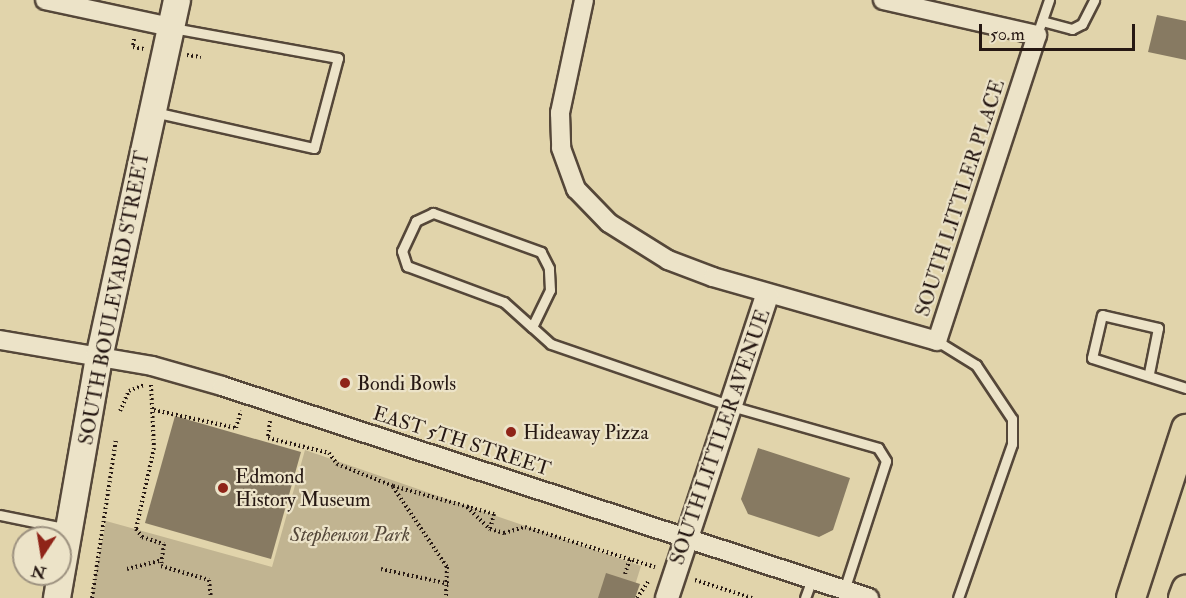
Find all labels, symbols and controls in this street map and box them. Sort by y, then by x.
scale bar [982,12,1138,50]
text: 50 m [990,23,1025,46]
street label: SOUTH LITTLER PLACE [910,77,1010,319]
street label: SOUTH BOULEVARD STREET [74,149,154,447]
street label: SOUTH LITTLER AVENUE [665,306,775,568]
place label: Bondi Bowls [357,371,456,395]
marker: Bondi Bowls [338,376,352,390]
street label: EAST 5TH STREET [370,401,554,481]
place label: Hideaway Pizza [523,420,649,444]
marker: Hideaway Pizza [504,425,518,439]
place label: Edmond History Museum [235,464,371,511]
marker: Edmond History Museum [216,481,230,495]
park label: Stephenson Park [290,522,410,546]
north arrow [12,526,72,586]
text: N [30,560,48,583]

